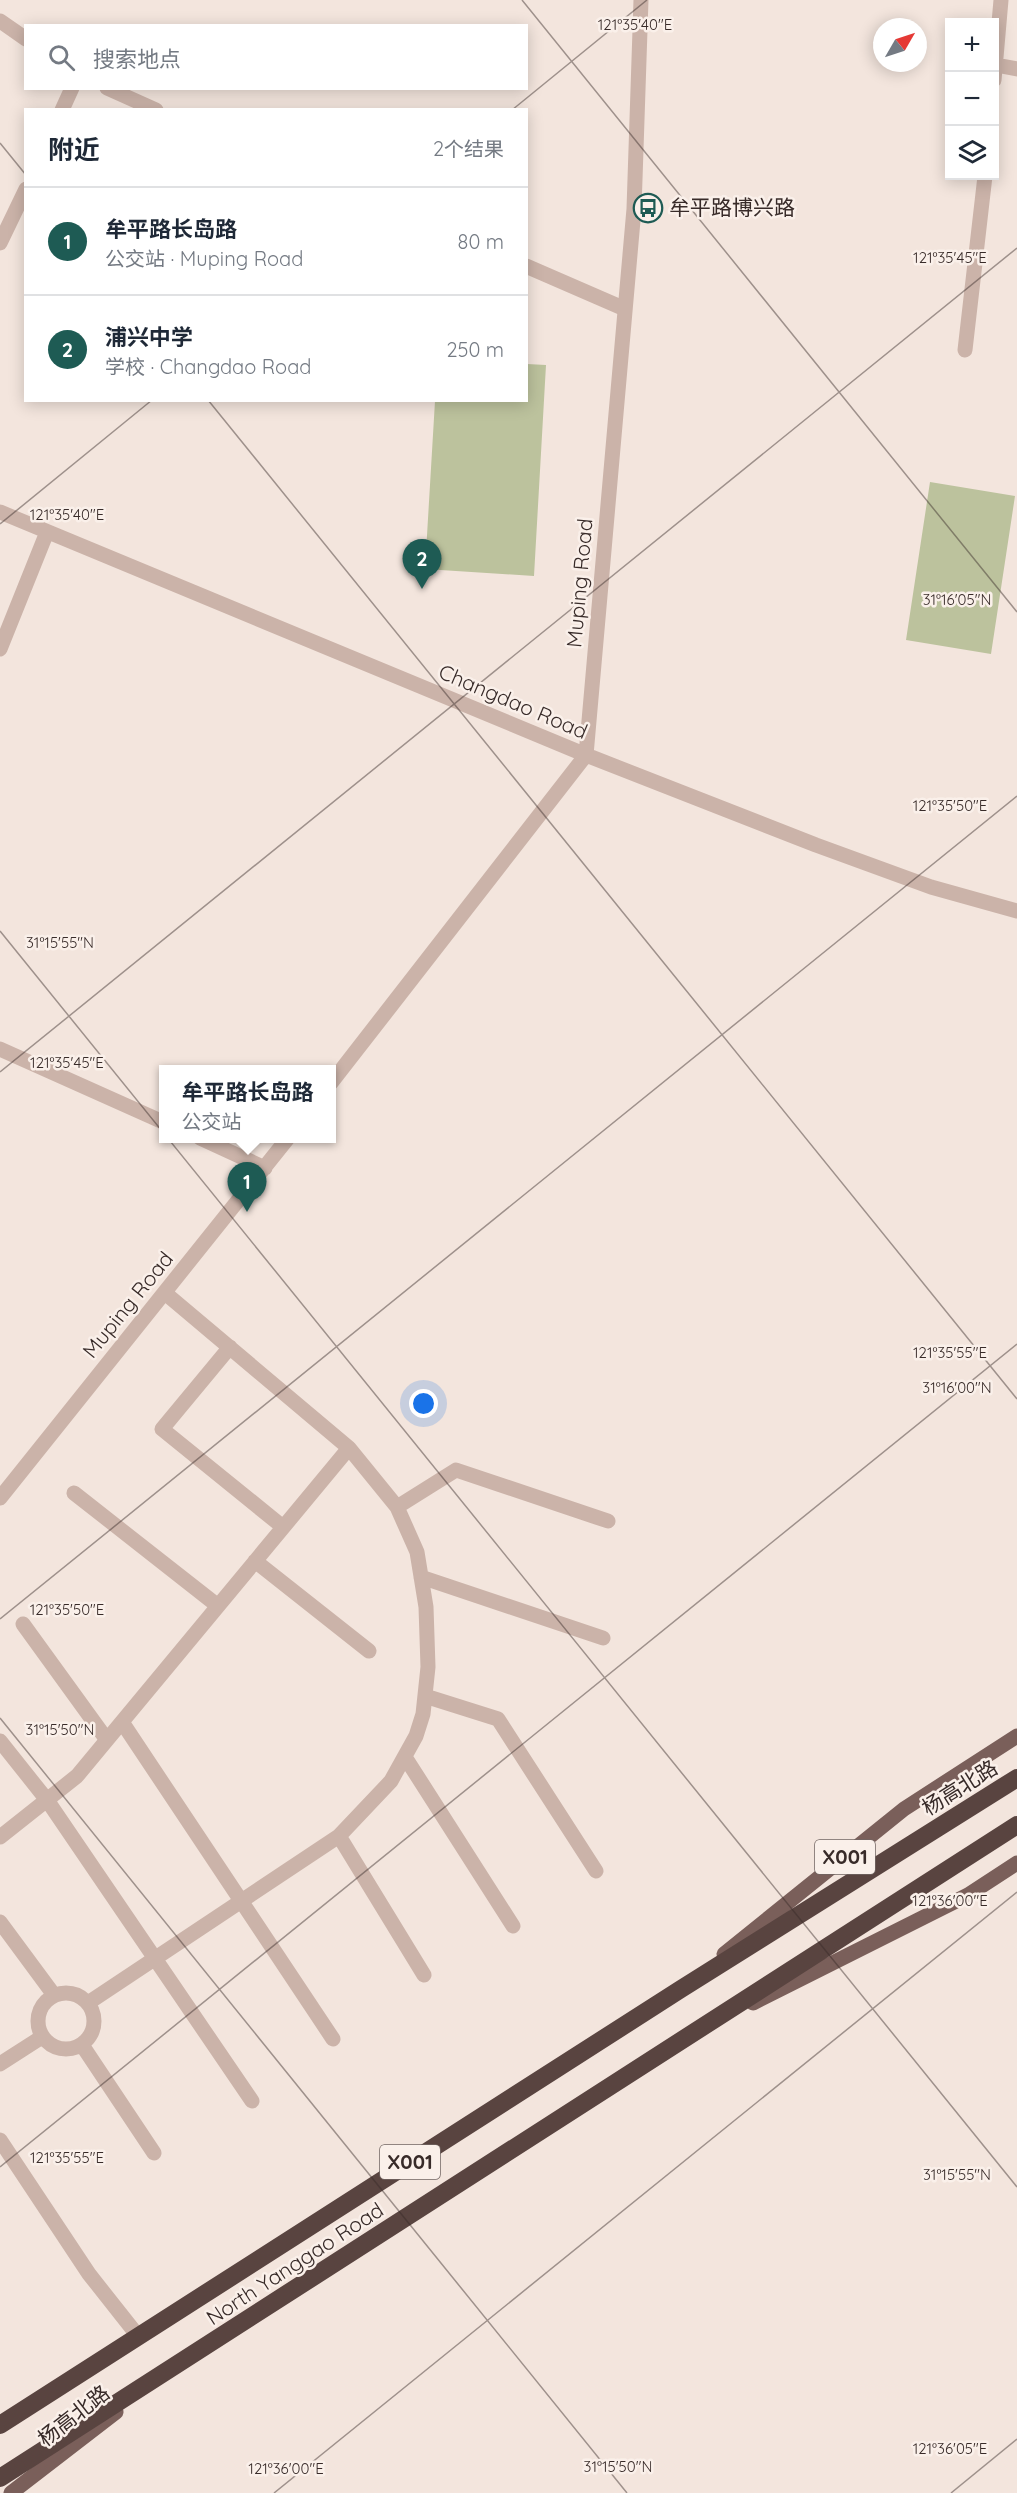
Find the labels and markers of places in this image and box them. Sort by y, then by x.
bus stop icon: 牟平路博兴路 [632,192,664,224]
place label: 牟平路博兴路 [669,194,795,220]
pin: 2 [402,540,442,589]
pin: 1 [228,1162,266,1212]

